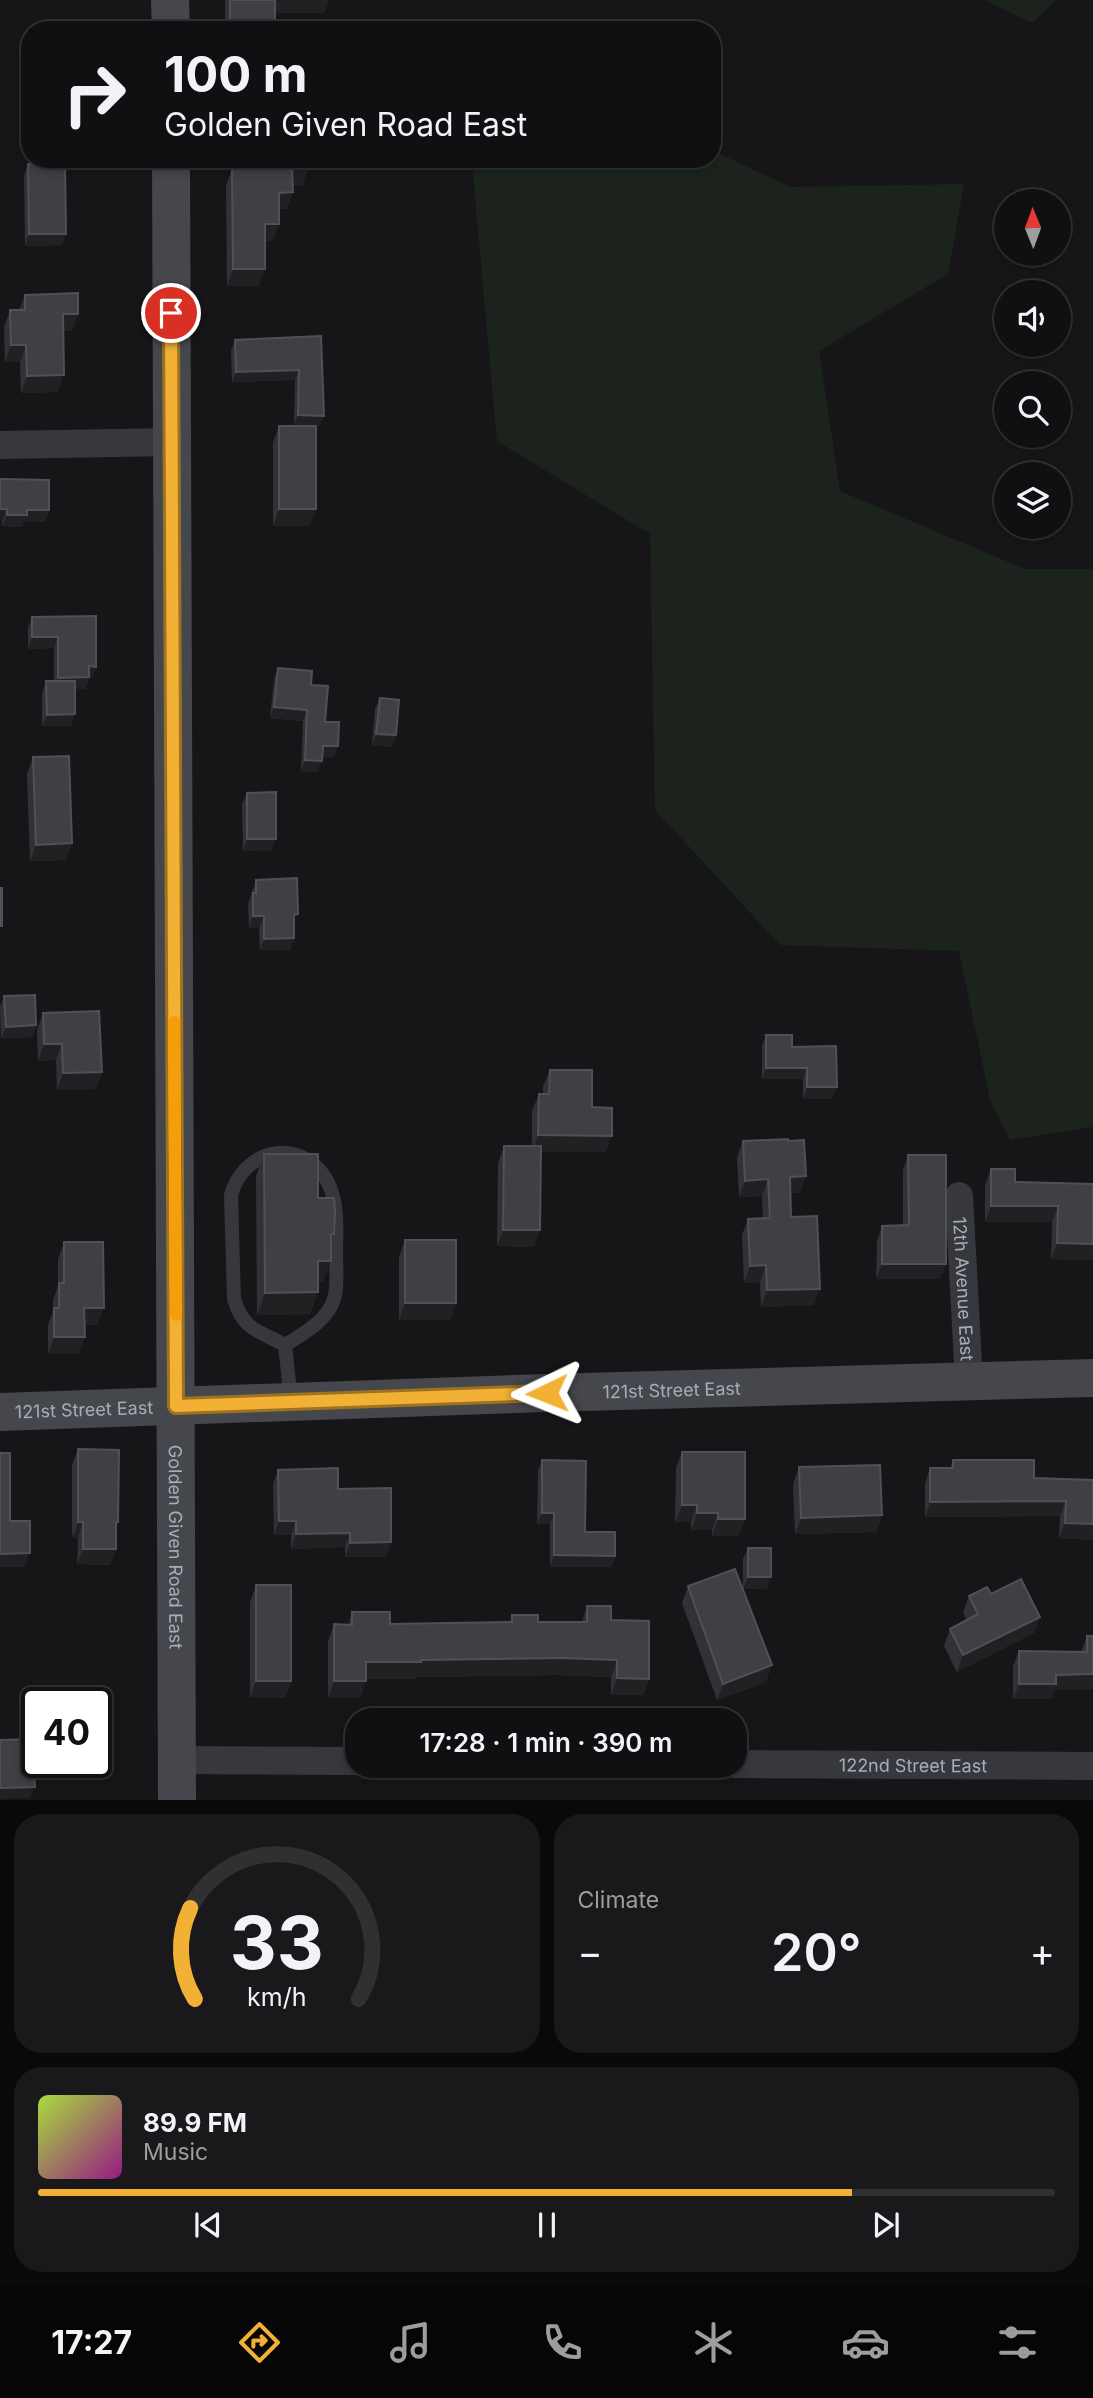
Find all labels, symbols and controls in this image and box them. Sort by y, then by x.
text: 100 m [164,45,308,104]
icon: right [49,49,140,140]
text: Golden Given Road East [164,105,527,144]
north arrow [994,189,1071,266]
map controls [994,189,1071,539]
button: sound [994,280,1071,357]
pin [141,283,201,343]
icon: arrive [152,294,190,332]
button: search [994,371,1071,448]
button: layers [994,462,1071,539]
street label: 12th Avenue East [950,1216,978,1362]
position arrow [510,1356,584,1430]
street label: 121st Street East [602,1377,741,1402]
street label: 121st Street East [14,1396,154,1422]
street label: Golden Given Road East [165,1445,187,1649]
speed limit sign: 40 [21,1687,112,1778]
text: 17:28 · 1 min · 390 m [420,1727,672,1758]
street label: 122nd Street East [839,1754,987,1776]
text: Climate [578,1886,659,1914]
text: 33 [230,1899,324,1988]
text: 20° [771,1921,862,1984]
text: − [578,1929,603,1975]
text: + [1030,1929,1055,1975]
text: km/h [247,1982,306,2012]
text: 89.9 FM [143,2107,247,2138]
text: Music [143,2138,208,2166]
icon: previous [189,2206,227,2244]
icon: pause [528,2206,566,2244]
icon: next [867,2206,905,2244]
icon: directions [235,2318,284,2367]
icon: music [386,2318,435,2367]
icon: phone [538,2318,587,2367]
icon: climate [689,2318,738,2367]
icon: car [841,2318,890,2367]
icon: filters [993,2318,1042,2367]
text: 17:27 [51,2323,132,2362]

